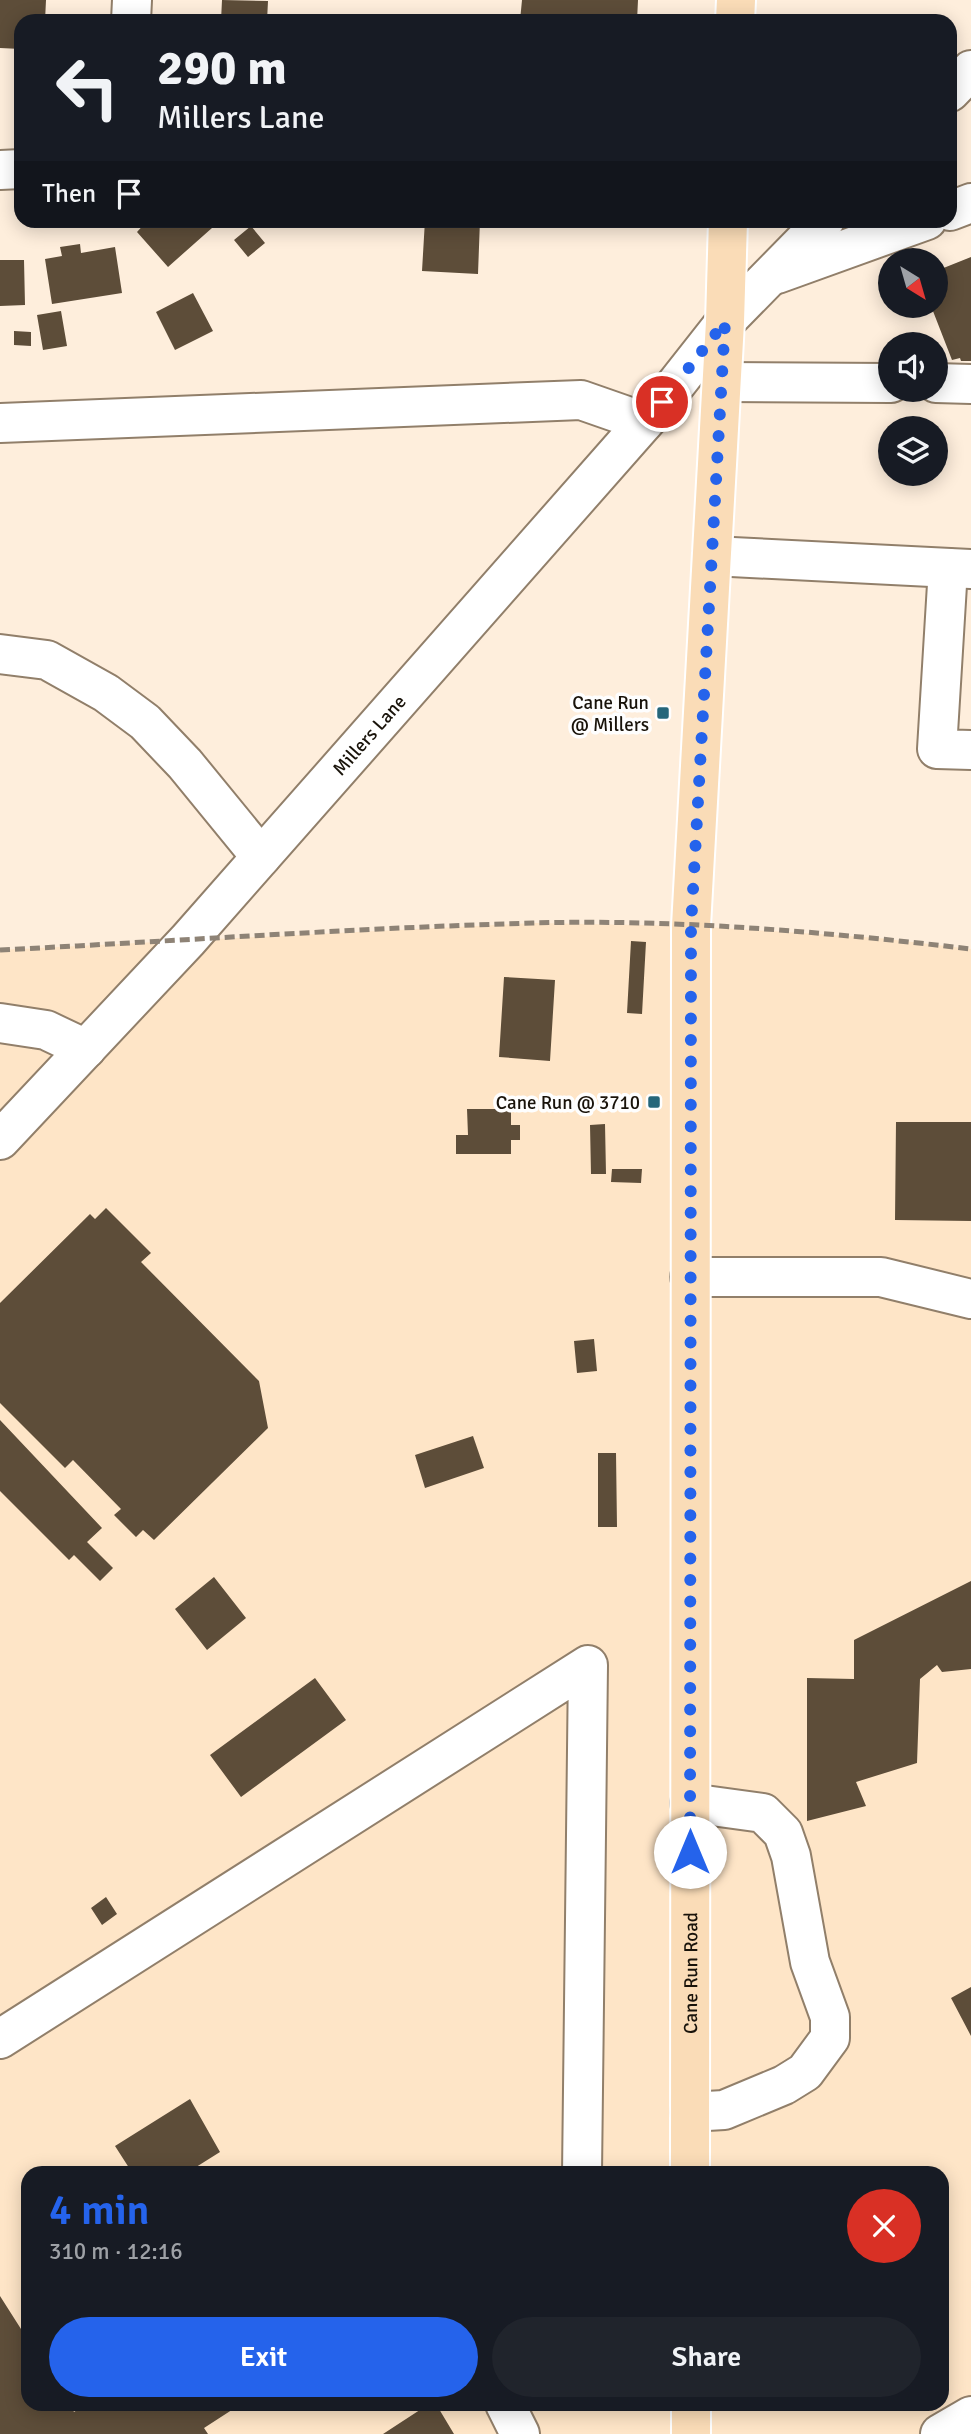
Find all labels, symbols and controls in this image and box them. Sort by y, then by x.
text: 290 m [157,38,287,98]
icon: left [42,42,133,133]
text: Millers Lane [157,98,325,137]
icon: arrive [110,175,148,213]
text: Then [42,178,96,210]
north arrow [878,248,948,318]
map controls [878,248,948,486]
button: sound [878,332,948,402]
pin [632,372,692,432]
icon: arrive [643,383,681,421]
button: layers [878,416,948,486]
street label: Millers Lane [328,690,411,781]
place label: Cane Run @ Millers [571,691,649,737]
marker: Cane Run @ Millers [655,705,671,721]
place label: Cane Run @ 3710 [496,1091,640,1115]
marker: Cane Run @ 3710 [646,1094,662,1110]
position arrow [653,1815,727,1889]
street label: Cane Run Road [679,1912,703,2034]
text: 4 min [49,2185,150,2236]
button: close [847,2189,921,2263]
text: 310 m · 12:16 [49,2237,183,2266]
button: Exit [49,2317,478,2397]
button: Share [492,2317,921,2397]

